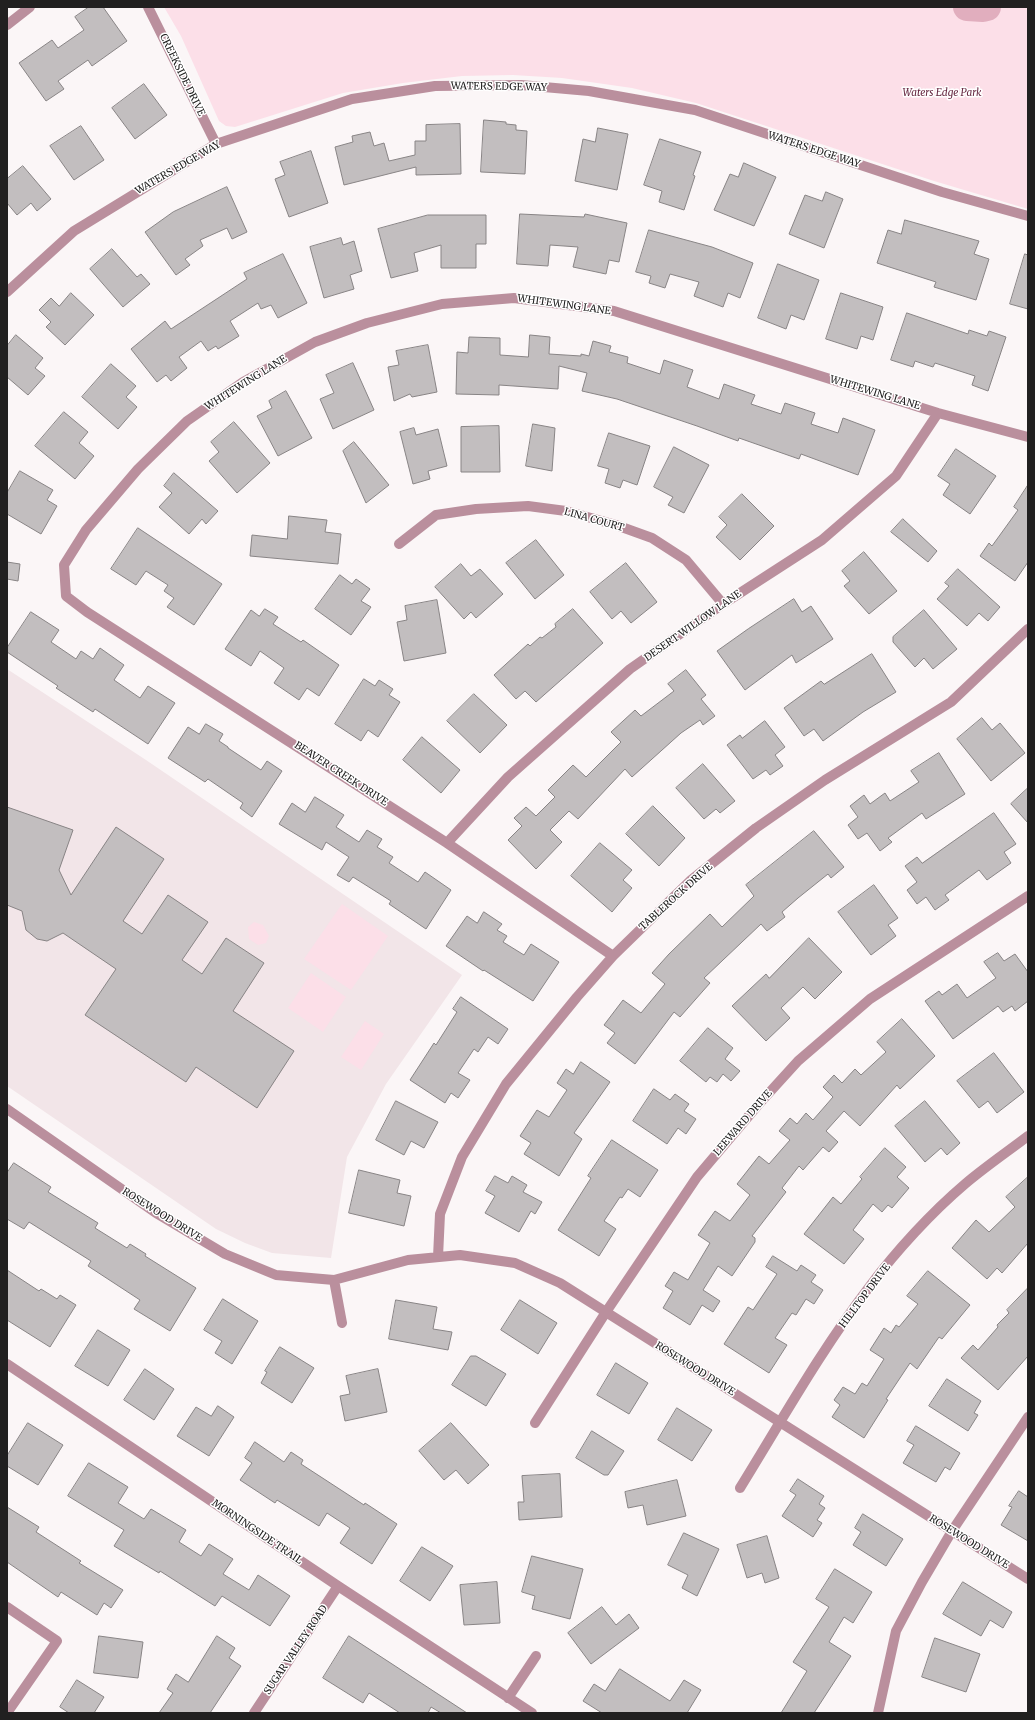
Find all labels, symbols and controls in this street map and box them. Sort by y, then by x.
street label: CREEKSIDE DRIVE [157,32,207,118]
street label: WATERS EDGE WAY [451,80,547,94]
park label: Waters Edge Park [902,87,982,99]
street label: WATERS EDGE WAY [766,129,862,171]
street label: WATERS EDGE WAY [133,139,223,197]
street label: WHITEWING LANE [517,293,611,317]
street label: WHITEWING LANE [203,353,289,413]
street label: WHITEWING LANE [828,374,922,412]
street label: LINA COURT [563,506,625,534]
street label: DESERT WILLOW LANE [642,588,744,664]
street label: BEAVER CREEK DRIVE [292,739,390,809]
street label: TABLEROCK DRIVE [637,861,715,933]
street label: LEEWARD DRIVE [711,1088,775,1158]
street label: ROSEWOOD DRIVE [120,1186,204,1244]
street label: HILLTOP DRIVE [837,1262,893,1330]
street label: ROSEWOOD DRIVE [653,1340,737,1398]
street label: MORNINGSIDE TRAIL [209,1497,305,1567]
street label: ROSEWOOD DRIVE [927,1513,1011,1571]
street label: SUGAR VALLEY ROAD [262,1603,330,1697]

